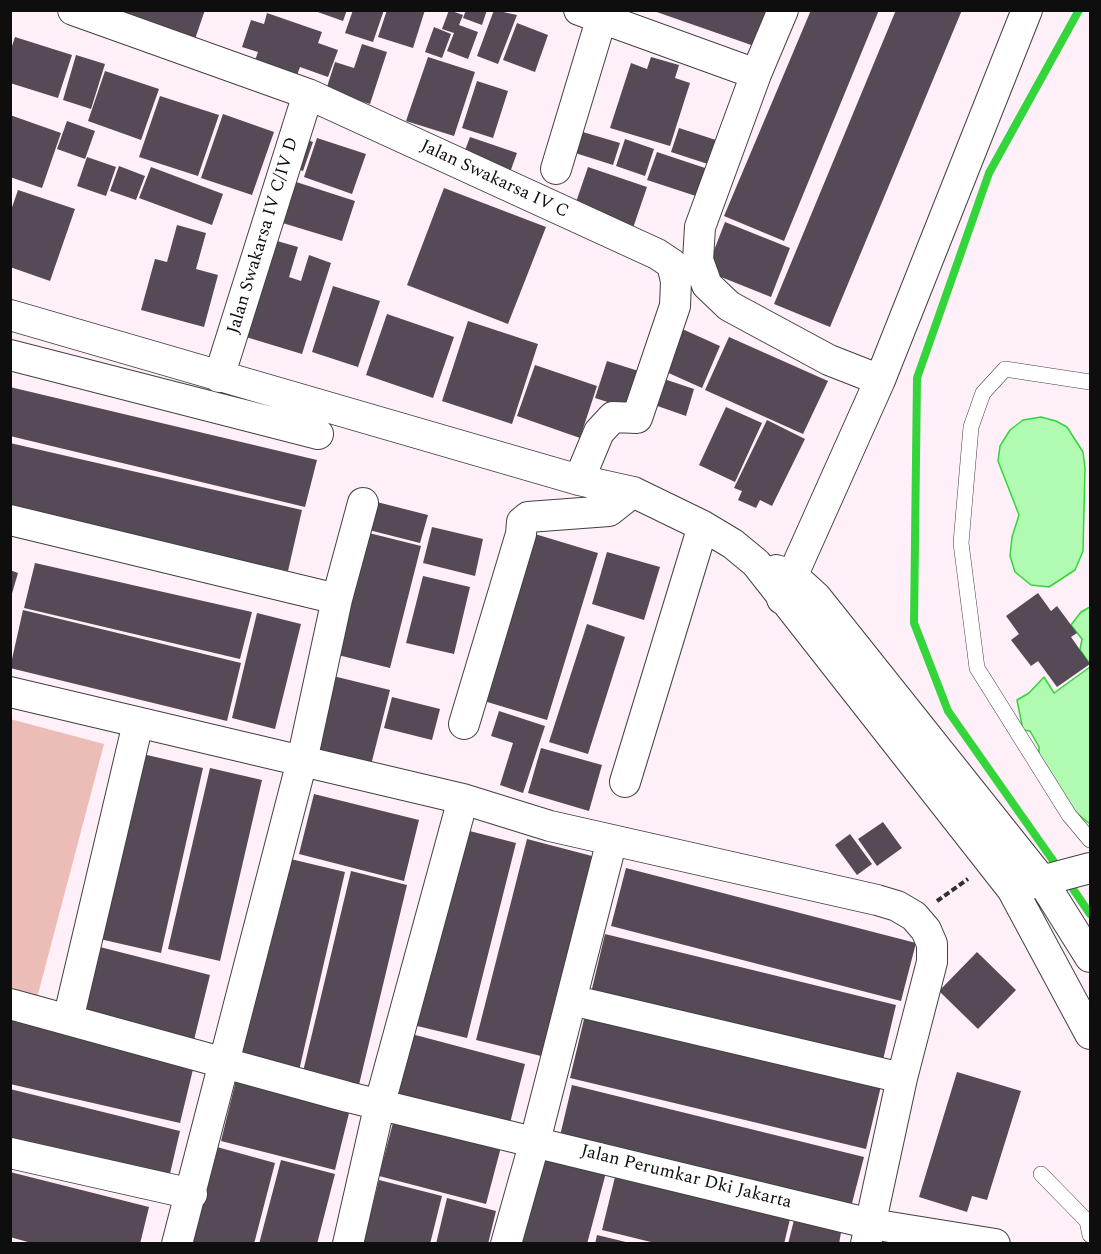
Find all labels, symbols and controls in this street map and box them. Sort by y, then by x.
street label: Jalan Swakarsa IV C/IV D [224,135,304,337]
street label: Jalan Swakarsa IV C [416,136,572,224]
street label: Jalan Perumkar Dki Jakarta [578,1141,794,1215]

